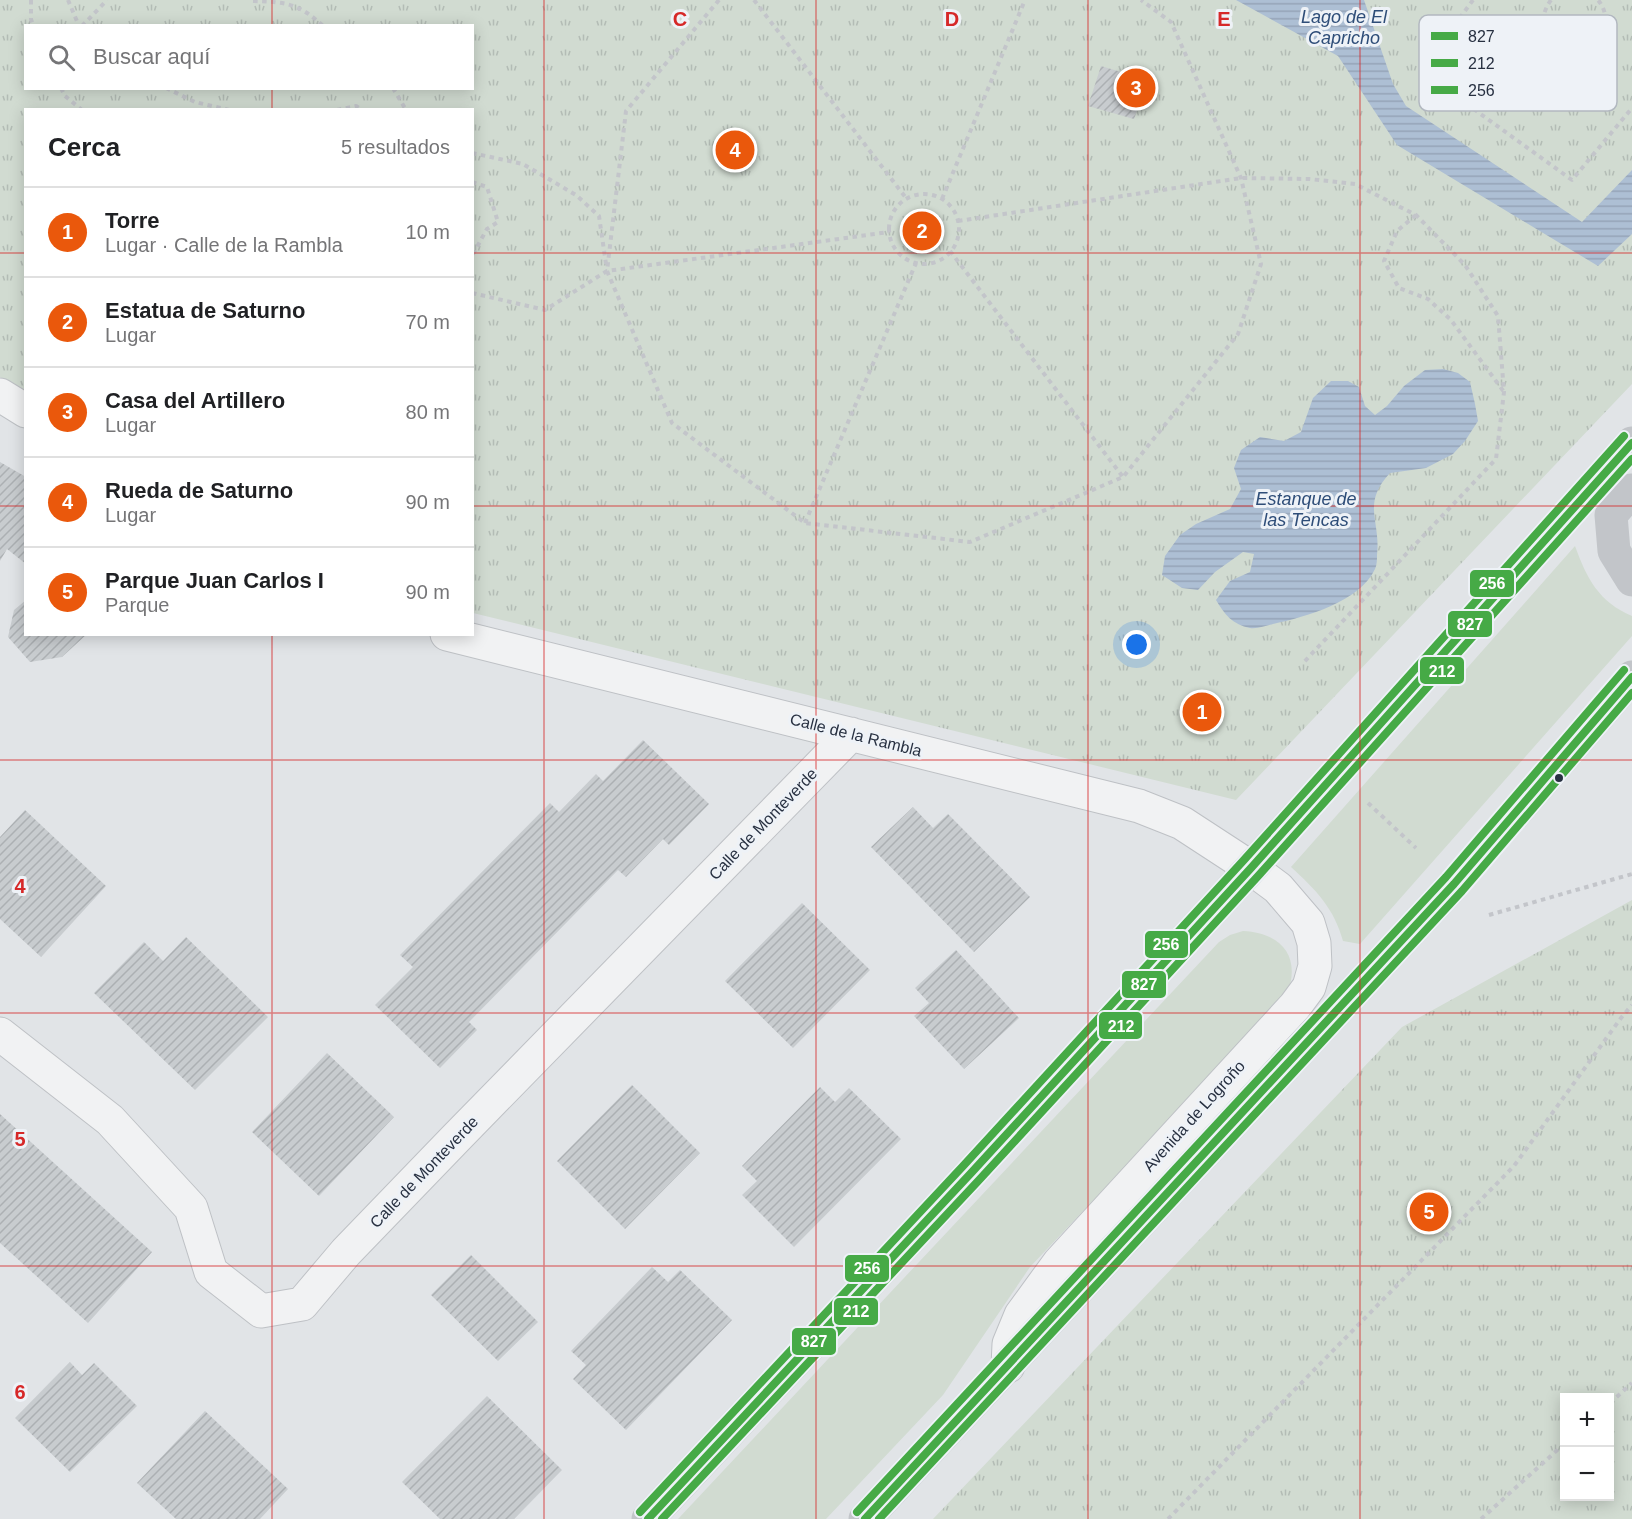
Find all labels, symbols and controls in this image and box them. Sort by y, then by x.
water label: Lago de El Capricho [1301,7,1388,48]
text: C [673,8,687,30]
text: D [945,8,959,30]
text: E [1217,8,1231,30]
legend [1419,15,1617,111]
search box [24,24,474,90]
text: 827 [1468,28,1495,45]
icon: search [45,41,78,74]
text: Buscar aquí [93,44,210,69]
text: 212 [1468,55,1495,72]
pin: 3 [1116,66,1156,110]
text: 256 [1468,82,1495,99]
pin: 4 [716,128,754,172]
text: Cerca [48,132,120,162]
text: 5 resultados [341,136,450,158]
text: Torre [105,208,160,233]
pin: 2 [902,208,942,254]
text: 1 [62,221,73,243]
text: 10 m [406,221,450,243]
text: Lugar · Calle de la Rambla [105,234,343,256]
text: Estatua de Saturno [105,298,305,323]
text: 2 [62,311,73,333]
text: 70 m [406,311,450,333]
text: Lugar [105,324,156,346]
text: Casa del Artillero [105,388,285,413]
text: 3 [62,401,73,423]
text: 80 m [406,401,450,423]
text: Lugar [105,414,156,436]
text: Rueda de Saturno [105,478,293,503]
water label: Estanque de las Tencas [1255,489,1357,530]
text: 4 [62,491,73,513]
text: 90 m [406,491,450,513]
text: Lugar [105,504,156,526]
text: Parque Juan Carlos I [105,568,324,593]
line badge: 256 [1469,569,1515,598]
text: 256 [1479,575,1505,592]
text: 5 [62,581,73,603]
text: 90 m [406,581,450,603]
text: Parque [105,594,170,616]
line badge: 827 [1447,610,1493,638]
text: 827 [1457,616,1483,633]
your location [1122,630,1151,659]
line badge: 212 [1419,656,1465,685]
text: 212 [1429,663,1455,680]
pin: 1 [1182,690,1222,734]
street label: Calle de la Rambla [788,710,924,760]
street label: Calle de Monteverde [706,765,820,883]
unlabelled marker [1553,772,1565,784]
text: 4 [14,875,26,897]
line badge: 256 [1144,930,1189,959]
text: 256 [1153,936,1179,953]
line badge: 827 [1121,970,1167,999]
text: 827 [1131,976,1157,993]
line badge: 212 [1098,1011,1143,1040]
text: 212 [1108,1018,1134,1035]
street label: Avenida de Logroño [1140,1057,1248,1175]
street label: Calle de Monteverde [367,1113,481,1231]
text: 5 [14,1128,26,1150]
pin: 5 [1410,1190,1448,1234]
line badge: 256 [844,1254,890,1283]
text: 256 [854,1260,880,1277]
line badge: 212 [833,1297,879,1326]
text: 212 [843,1303,869,1320]
line badge: 827 [791,1327,837,1356]
text: 827 [801,1333,827,1350]
text: 6 [14,1381,26,1403]
map controls [1560,1393,1614,1501]
button: + [1560,1393,1614,1447]
button: − [1560,1447,1614,1501]

